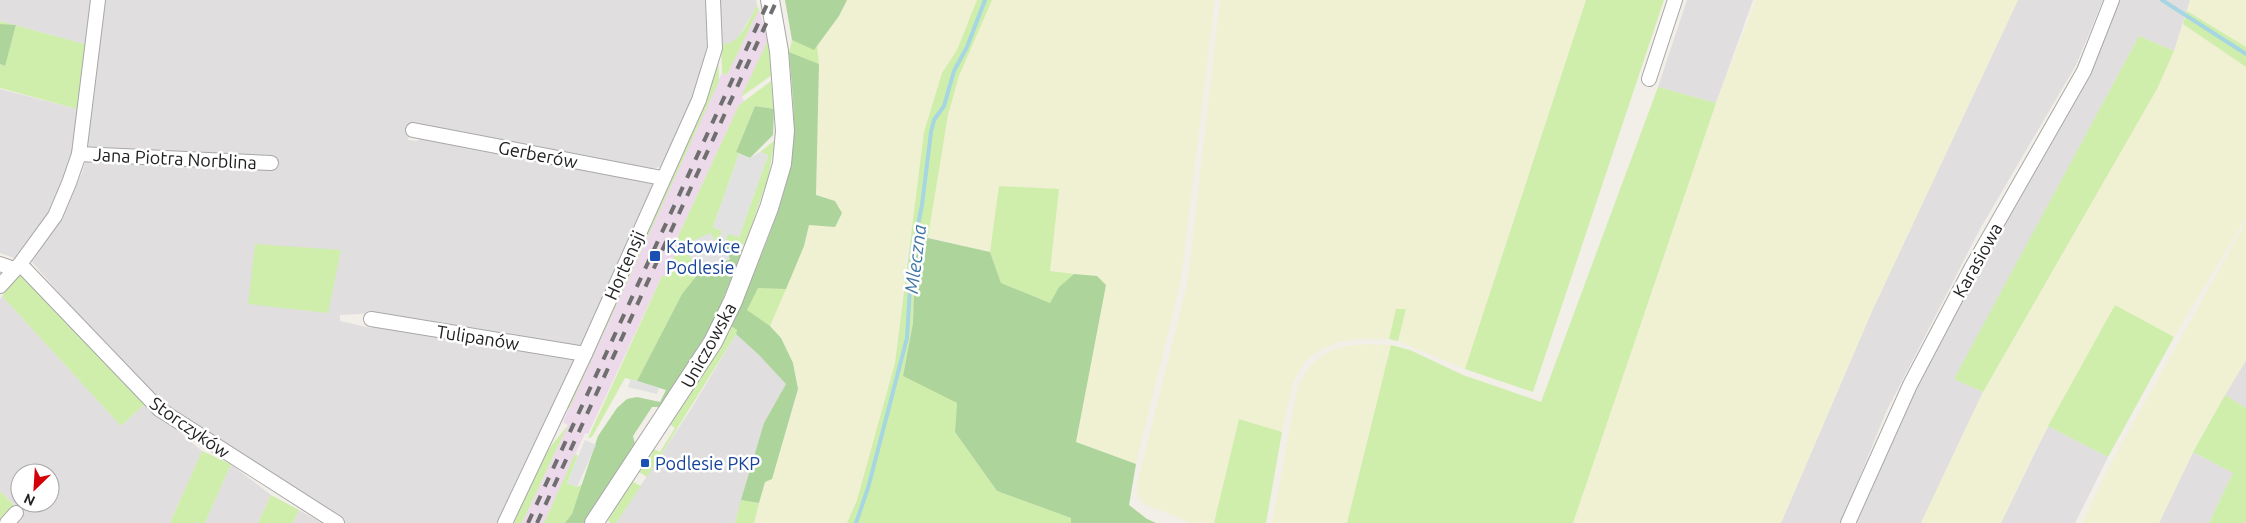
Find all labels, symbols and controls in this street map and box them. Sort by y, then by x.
street label: Gerberów [497,137,579,171]
street label: Jana Piotra Norblina [93,144,257,172]
street label: Karasiowa [1948,219,2006,301]
water label: Mleczna [900,223,930,295]
street label: Hortensji [600,227,648,303]
place label: Katowice Podlesie [666,236,740,277]
marker: Katowice Podlesie [648,249,662,263]
street label: Uniczowska [676,299,740,391]
street label: Tulipanów [435,321,521,353]
street label: Storczyków [146,392,234,462]
place label: Podlesie PKP [655,453,760,473]
marker: Podlesie PKP [639,457,651,469]
north arrow [10,463,60,513]
text: N [21,490,38,509]

